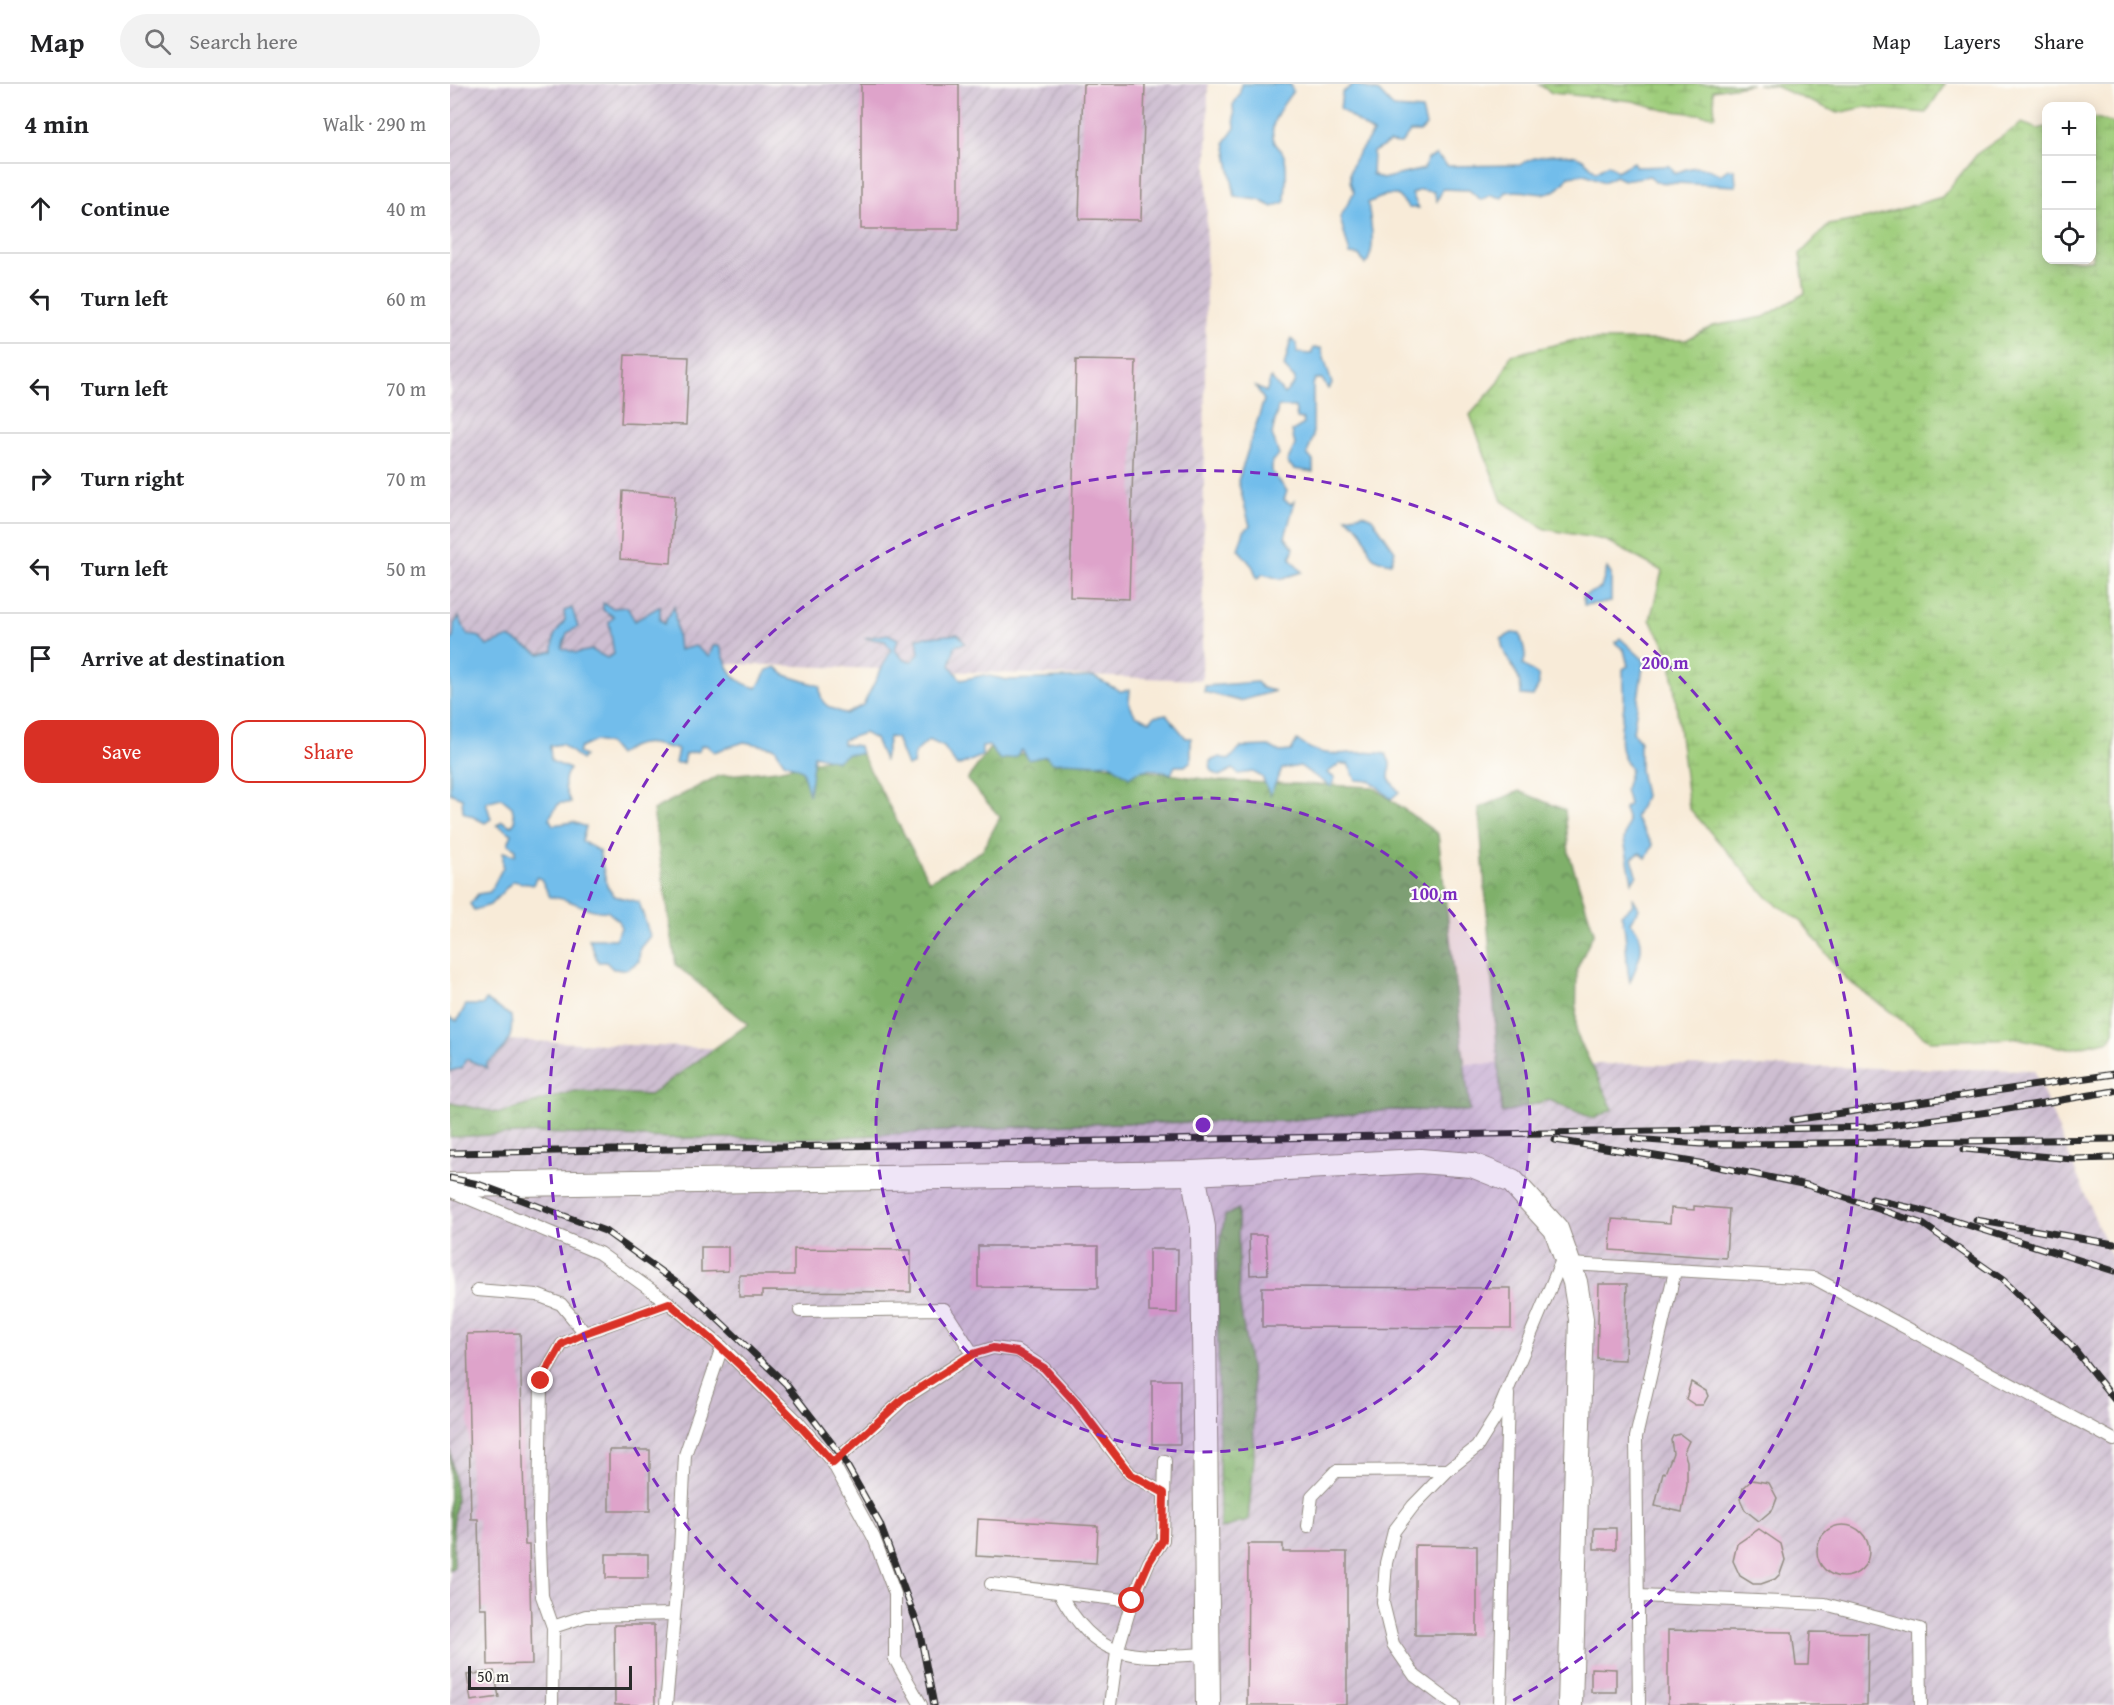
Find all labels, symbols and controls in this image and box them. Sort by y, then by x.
search box [120,14,540,68]
text: Map [30,21,84,62]
icon: search [141,25,174,58]
text: Search here [189,25,298,57]
text: Map [1872,26,1911,57]
text: Layers [1944,26,2001,57]
text: Share [2034,26,2084,57]
map controls [2042,102,2096,264]
button: + [2042,102,2096,156]
text: 4 min [24,104,89,143]
text: Walk · 290 m [323,109,426,138]
button: − [2042,156,2096,210]
icon: ahead [24,192,57,225]
text: Continue [81,192,170,224]
text: 40 m [386,194,426,223]
button: locate [2042,210,2096,264]
icon: left [24,282,57,315]
text: Turn left [81,282,168,314]
text: 60 m [386,284,426,313]
icon: left [24,372,57,405]
text: Turn left [81,372,168,404]
text: 70 m [386,374,426,403]
icon: right [24,462,57,495]
text: Turn right [81,462,184,494]
text: 70 m [386,464,426,493]
icon: left [24,552,57,585]
text: Turn left [81,552,168,584]
text: 50 m [386,554,426,583]
icon: arrive [24,642,57,675]
text: Arrive at destination [81,642,285,674]
text: 200 m [1641,649,1689,676]
button: Save [24,720,219,783]
button: Share [231,720,426,783]
text: 100 m [1410,880,1458,907]
centre of rings [1193,1115,1213,1135]
route end [527,1367,553,1393]
route start [1118,1587,1144,1613]
scale bar [468,1663,632,1690]
text: 50 m [477,1664,509,1688]

